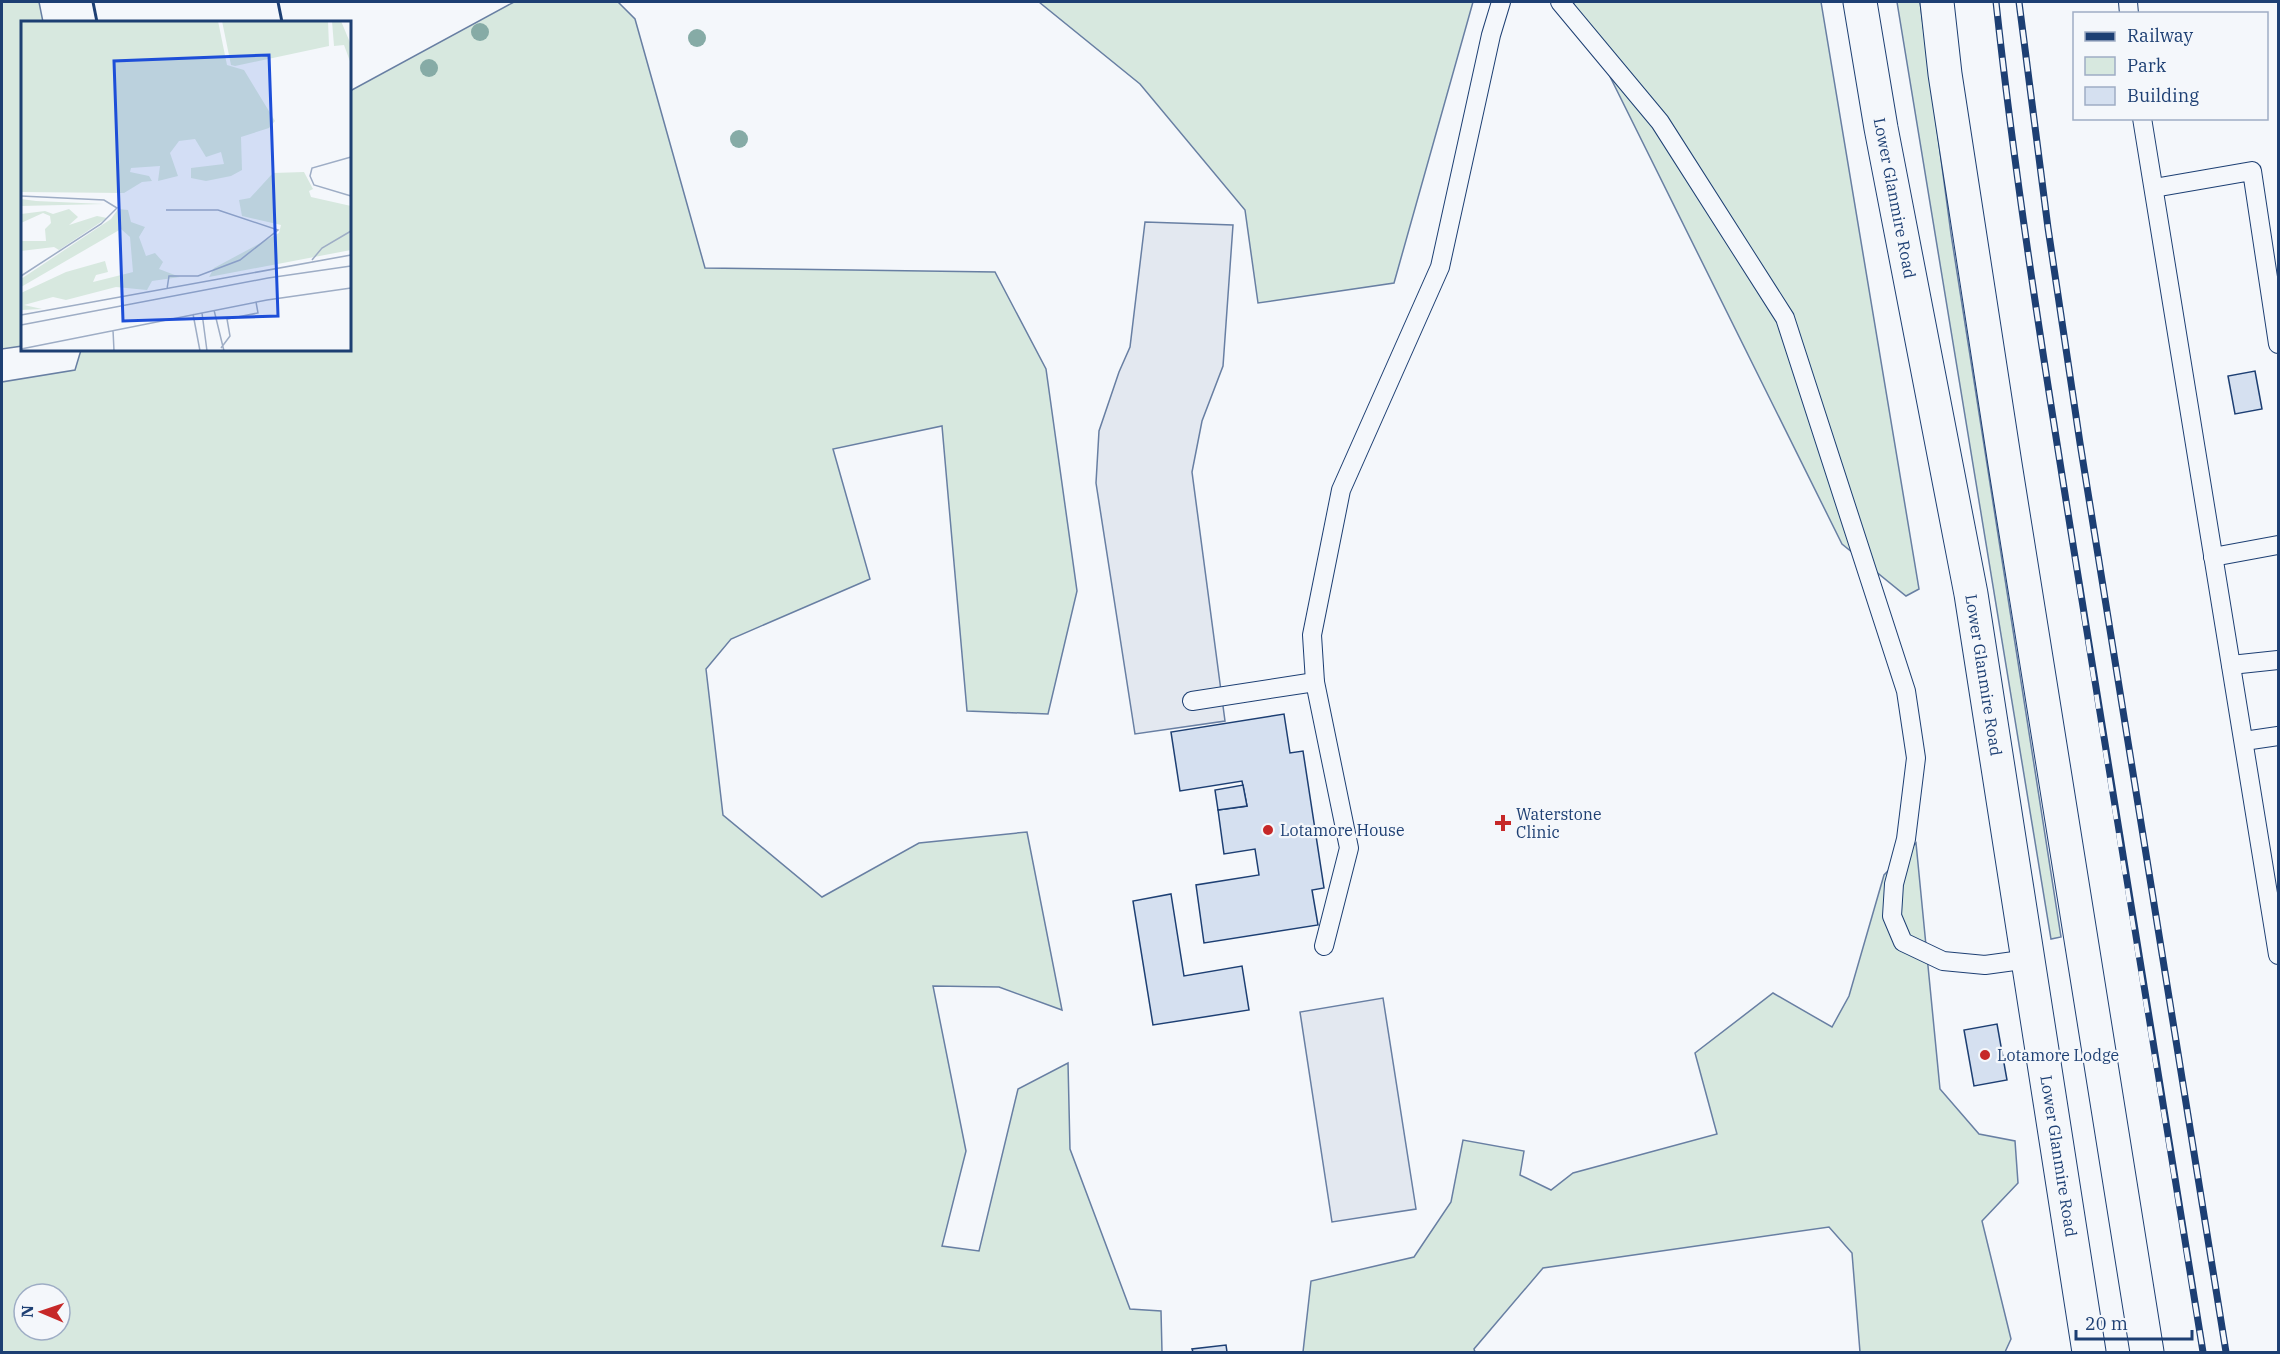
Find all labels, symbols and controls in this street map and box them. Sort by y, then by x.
legend [2073,12,2268,120]
inset map [21,21,351,351]
text: Railway [2127,24,2193,47]
text: Park [2127,54,2167,77]
text: Building [2127,84,2199,107]
street label: Lower Glanmire Road [1870,116,1920,280]
street label: Lower Glanmire Road [1961,593,2007,757]
place label: Waterstone Clinic [1516,804,1602,842]
marker: Waterstone Clinic [1494,814,1512,832]
place label: Lotamore House [1280,820,1404,840]
marker: Lotamore House [1261,823,1275,837]
place label: Lotamore Lodge [1997,1045,2119,1065]
marker: Lotamore Lodge [1978,1048,1992,1062]
street label: Lower Glanmire Road [2036,1074,2082,1238]
north arrow [12,1282,72,1342]
scale bar [2076,1303,2192,1341]
text: N [17,1305,37,1318]
text: 20 m [2085,1312,2128,1335]

